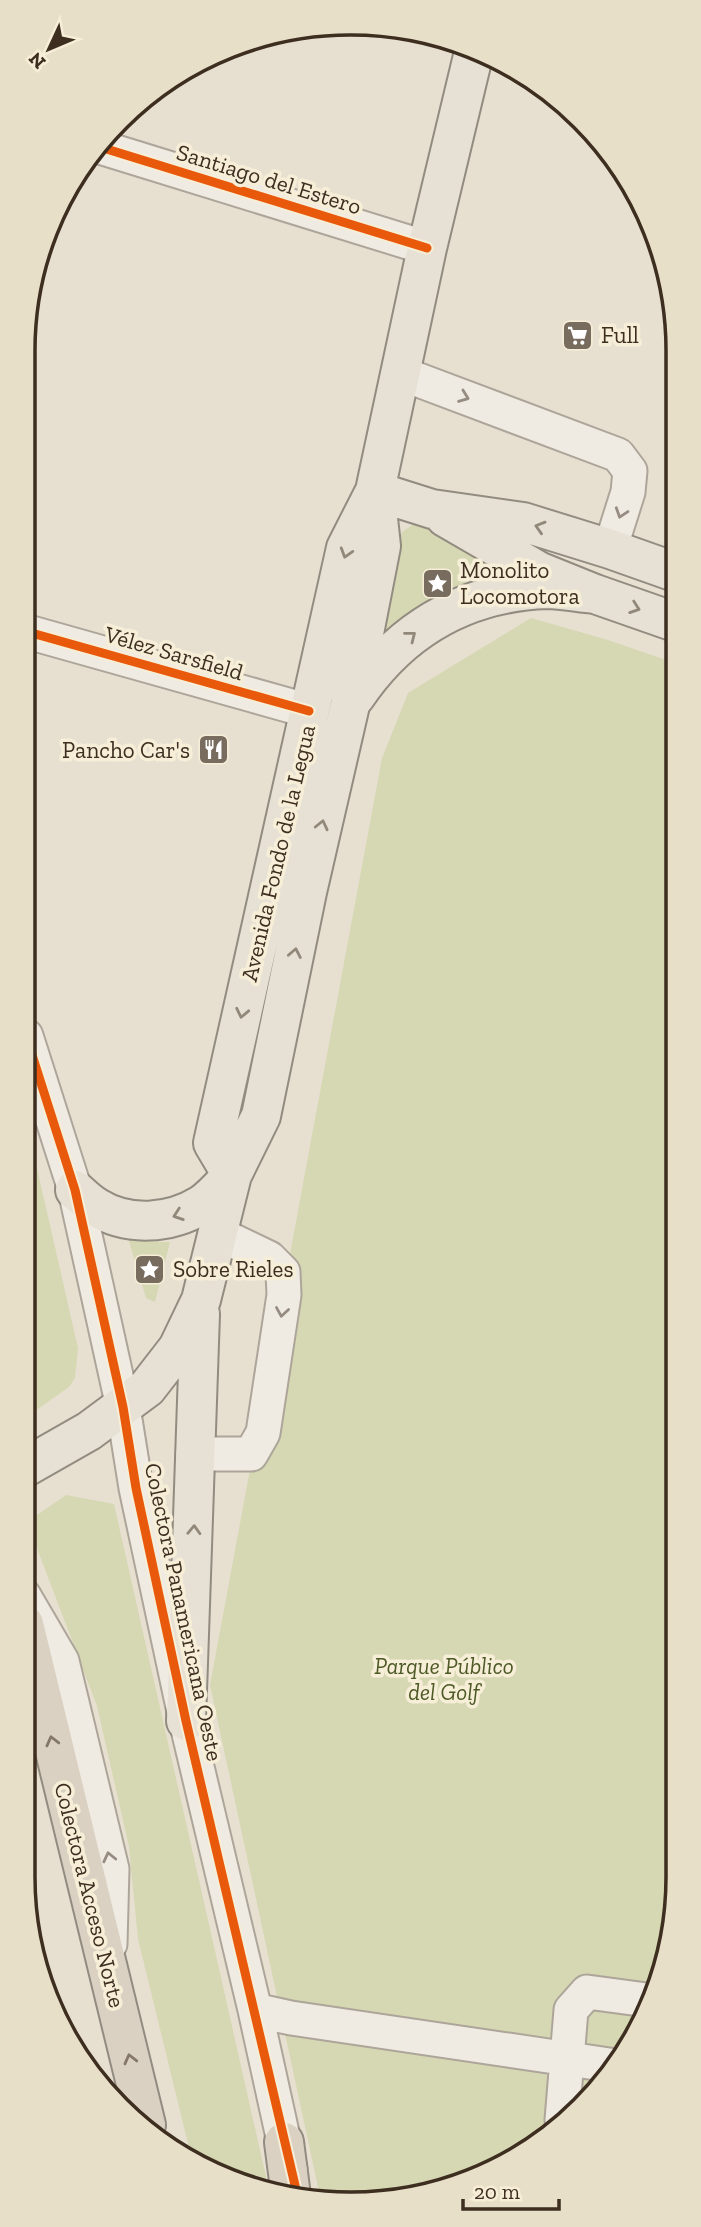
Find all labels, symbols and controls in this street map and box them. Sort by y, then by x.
north arrow [14,14,84,84]
text: N [24,47,50,74]
street label: Santiago del Estero [173,138,365,220]
supermarket icon: Full [561,318,595,352]
place label: Full [601,321,639,349]
one-way arrow [458,389,470,403]
one-way arrow [615,507,629,519]
one-way arrow [535,521,547,536]
one-way arrow [340,546,355,558]
place label: Monolito Locomotora [460,556,580,610]
place icon: Monolito Locomotora [420,566,454,600]
one-way arrow [628,600,641,614]
street label: Vélez Sarsfield [101,620,247,686]
one-way arrow [403,631,416,644]
street label: Avenida Fondo de la Legua [235,722,321,984]
restaurant icon: Pancho Car's [196,733,230,767]
place label: Pancho Car's [62,736,190,764]
one-way arrow [314,819,328,831]
one-way arrow [286,947,301,959]
one-way arrow [235,1007,250,1019]
one-way arrow [173,1206,185,1221]
place icon: Sobre Rieles [133,1252,167,1286]
place label: Sobre Rieles [173,1255,293,1283]
one-way arrow [275,1306,290,1318]
street label: Colectora Panamericana Oeste [139,1460,229,1764]
one-way arrow [186,1525,201,1536]
park label: Parque Público del Golf [374,1652,514,1706]
one-way arrow [46,1735,60,1747]
street label: Colectora Acceso Norte [48,1780,132,2010]
one-way arrow [103,1851,117,1863]
one-way arrow [124,2053,138,2065]
scale bar [463,2168,559,2212]
text: 20 m [474,2179,520,2204]

